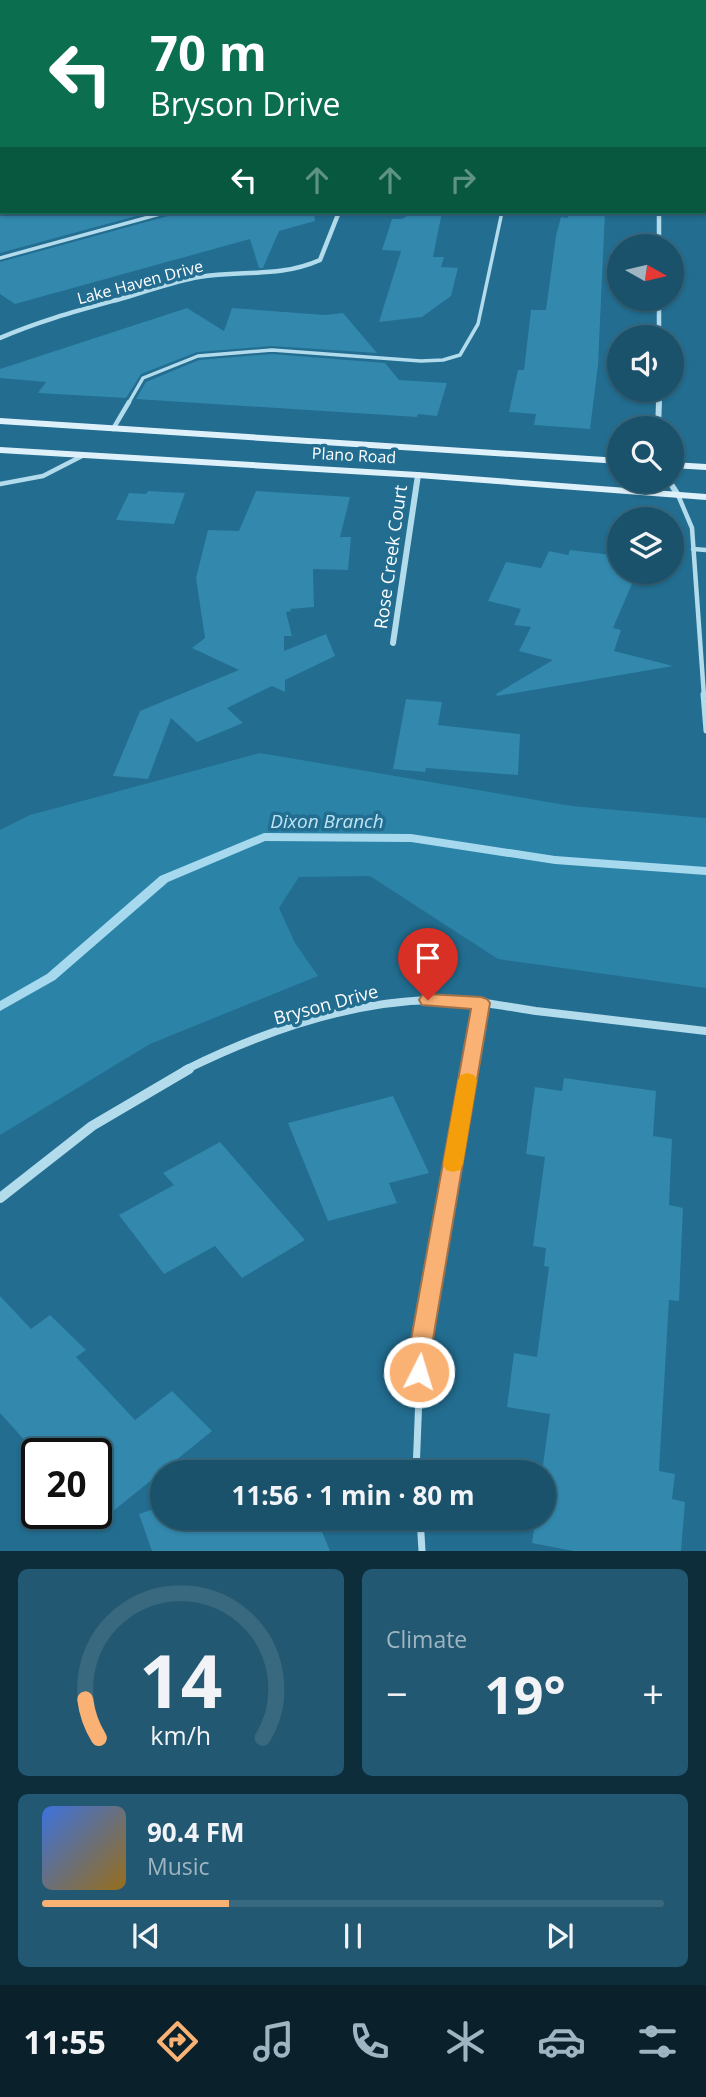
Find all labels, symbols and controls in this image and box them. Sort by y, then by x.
text: 70 m [150,19,267,85]
icon: left [35,28,126,119]
text: Bryson Drive [150,82,341,125]
icon: left [225,161,263,199]
icon: ahead [298,161,336,199]
icon: ahead [371,161,409,199]
icon: right [444,161,482,199]
north arrow [607,234,684,312]
map controls [607,234,684,584]
street label: Lake Haven Drive [75,255,205,309]
button: sound [607,325,684,402]
button: search [607,416,684,493]
street label: Plano Road [311,442,397,468]
street label: Rose Creek Court [368,483,412,630]
button: layers [607,507,684,584]
water label: Dixon Branch [270,808,384,834]
pin [398,928,458,1000]
icon: arrive [409,939,447,977]
street label: Bryson Drive [271,979,381,1029]
position arrow [382,1335,456,1409]
speed limit sign: 20 [21,1438,112,1529]
text: 11:56 · 1 min · 80 m [232,1477,474,1513]
text: Climate [386,1623,467,1655]
text: 14 [139,1631,223,1730]
text: 19° [484,1658,566,1729]
text: − [386,1667,408,1719]
text: + [642,1667,664,1719]
text: km/h [151,1718,211,1752]
text: 90.4 FM [147,1814,245,1850]
text: Music [147,1850,210,1882]
icon: previous [127,1917,165,1955]
icon: pause [334,1917,372,1955]
icon: next [541,1917,579,1955]
icon: directions [153,2017,202,2066]
icon: music [249,2017,298,2066]
icon: phone [345,2017,394,2066]
icon: climate [441,2017,490,2066]
icon: car [537,2017,586,2066]
icon: filters [633,2017,682,2066]
text: 11:55 [24,2020,106,2063]

